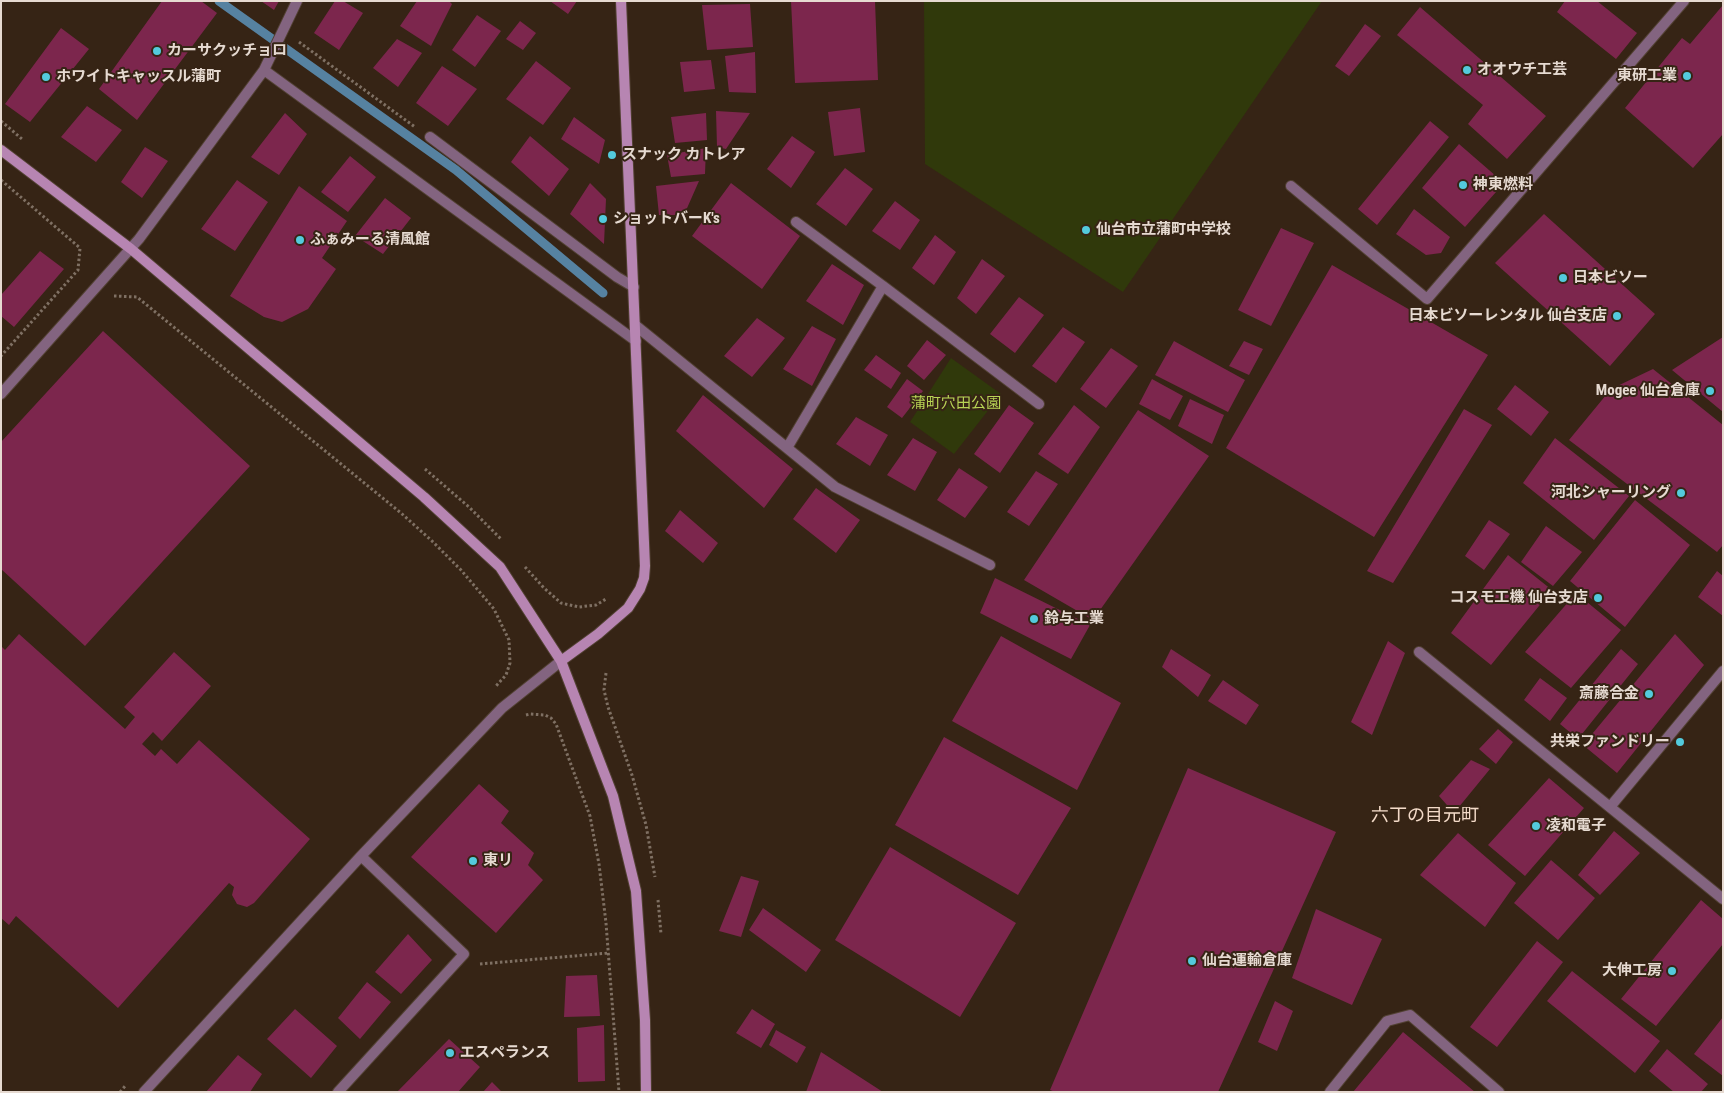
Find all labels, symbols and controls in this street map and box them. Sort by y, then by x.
place label: カーサクッチョロ [167,42,287,60]
marker: カーサクッチョロ [151,45,163,57]
place label: オオウチ工芸 [1477,61,1567,79]
marker: オオウチ工芸 [1461,64,1473,76]
place label: 東研工業 [1617,67,1677,85]
place label: ホワイトキャッスル蒲町 [56,68,221,86]
marker: 東研工業 [1681,70,1693,82]
marker: ホワイトキャッスル蒲町 [40,71,52,83]
place label: スナック カトレア [622,146,745,164]
marker: スナック カトレア [606,149,618,161]
place label: 神東燃料 [1473,176,1533,194]
marker: 神東燃料 [1457,179,1469,191]
place label: ショットバーK's [613,210,720,228]
marker: ショットバーK's [597,213,609,225]
place label: 仙台市立蒲町中学校 [1096,221,1231,239]
marker: 仙台市立蒲町中学校 [1080,224,1092,236]
place label: ふぁみーる清風館 [310,231,430,249]
marker: ふぁみーる清風館 [294,234,306,246]
place label: 日本ビソー [1573,269,1648,287]
marker: 日本ビソー [1557,272,1569,284]
place label: 日本ビソーレンタル 仙台支店 [1409,307,1607,325]
marker: 日本ビソーレンタル 仙台支店 [1611,310,1623,322]
place label: Mogee 仙台倉庫 [1596,382,1700,400]
marker: Mogee 仙台倉庫 [1704,385,1716,397]
park label: 蒲町穴田公園 [911,395,1001,413]
place label: 河北シャーリング [1551,484,1671,502]
marker: 河北シャーリング [1675,487,1687,499]
place label: コスモ工機 仙台支店 [1450,589,1588,607]
marker: コスモ工機 仙台支店 [1592,592,1604,604]
place label: 鈴与工業 [1044,610,1104,628]
marker: 鈴与工業 [1028,613,1040,625]
place label: 斎藤合金 [1579,685,1639,703]
marker: 斎藤合金 [1643,688,1655,700]
place label: 共栄ファンドリー [1550,733,1670,751]
marker: 共栄ファンドリー [1674,736,1686,748]
district label: 六丁の目元町 [1371,805,1479,827]
place label: 凌和電子 [1546,817,1606,835]
marker: 凌和電子 [1530,820,1542,832]
place label: 東リ [483,852,513,870]
marker: 東リ [467,855,479,867]
place label: 仙台運輸倉庫 [1202,952,1292,970]
marker: 仙台運輸倉庫 [1186,955,1198,967]
place label: 大伸工房 [1602,962,1662,980]
marker: 大伸工房 [1666,965,1678,977]
place label: エスペランス [460,1044,550,1062]
marker: エスペランス [444,1047,456,1059]

